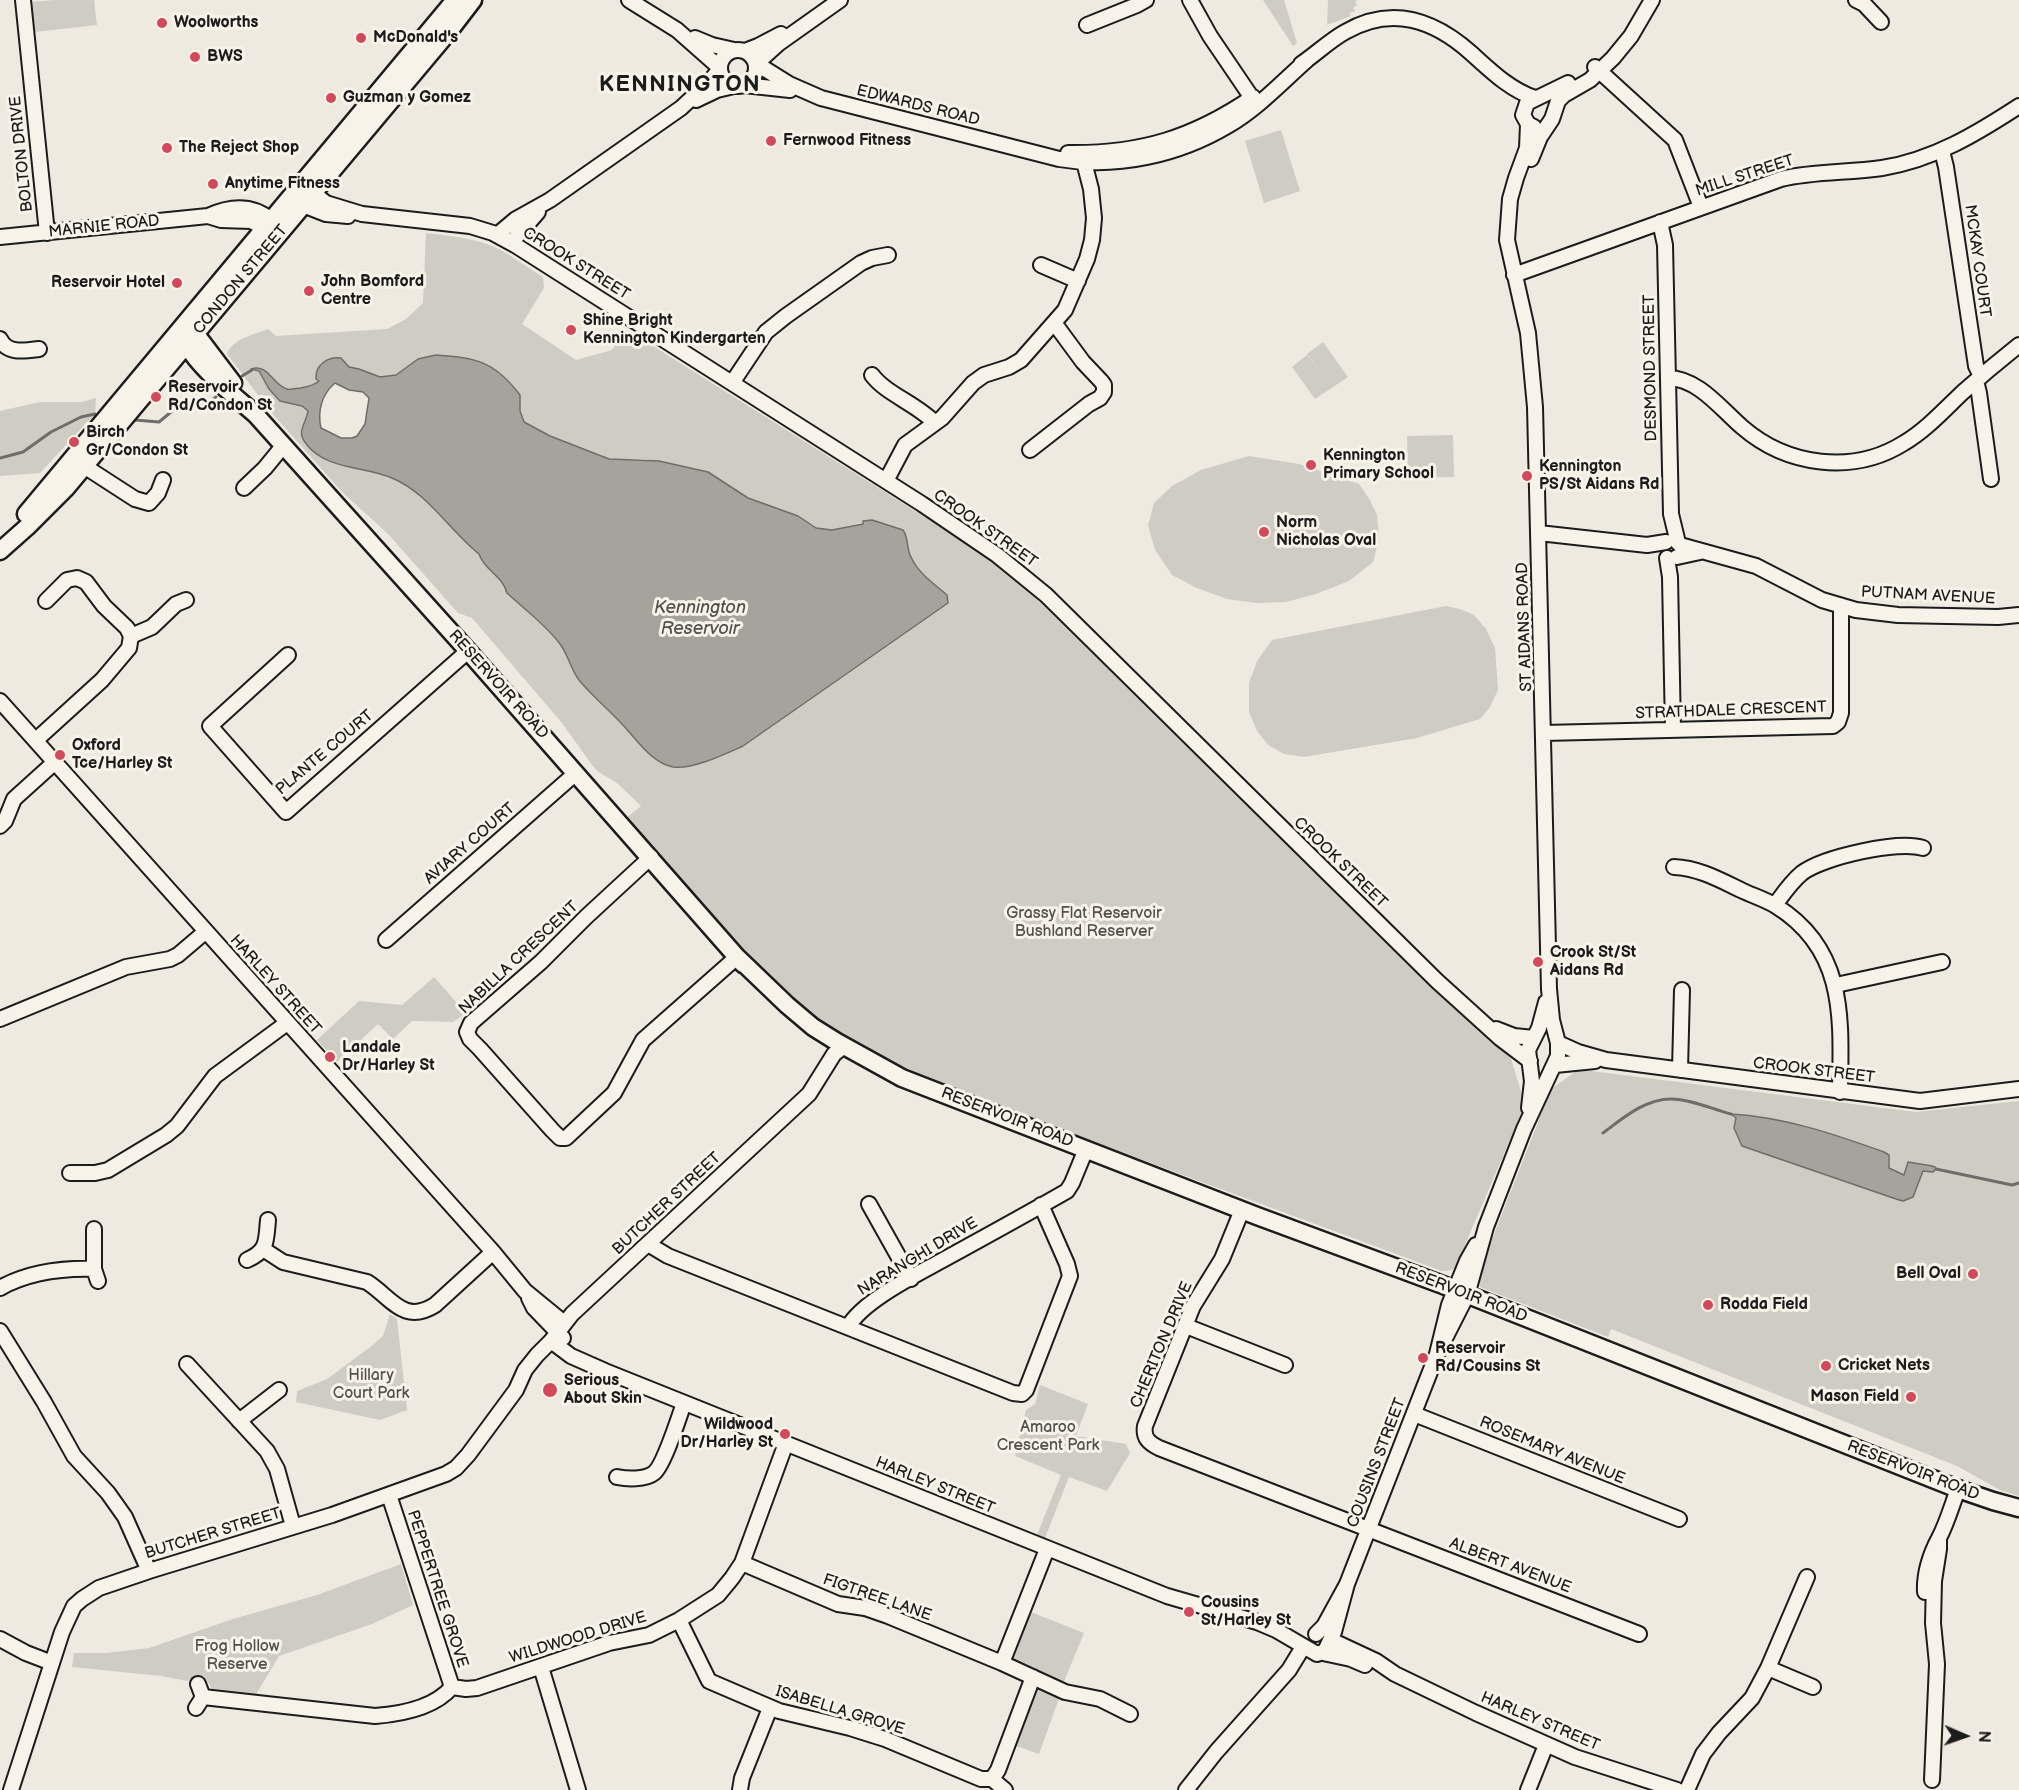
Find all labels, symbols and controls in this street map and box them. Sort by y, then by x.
place label: Woolworths [174,13,258,33]
marker: Woolworths [155,16,169,30]
place label: McDonald's [373,28,458,48]
marker: McDonald's [354,31,368,45]
place label: BWS [207,47,243,67]
marker: BWS [188,50,202,64]
district label: KENNINGTON [599,72,761,98]
street label: EDWARDS ROAD [854,81,982,131]
place label: Guzman y Gomez [343,88,471,108]
marker: Guzman y Gomez [324,91,338,105]
street label: BOLTON DRIVE [6,95,38,213]
place label: Fernwood Fitness [783,131,911,151]
marker: Fernwood Fitness [764,134,778,148]
place label: The Reject Shop [179,138,299,158]
marker: The Reject Shop [160,141,174,155]
street label: MILL STREET [1693,151,1797,201]
place label: Anytime Fitness [225,174,340,194]
marker: Anytime Fitness [206,177,220,191]
street label: MCKAY COURT [1960,203,1994,319]
street label: MARNIE ROAD [48,212,160,242]
street label: CONDON STREET [190,221,292,339]
street label: CROOK STREET [519,223,633,305]
place label: John Bomford Centre [321,272,424,310]
place label: Reservoir Hotel [51,273,165,293]
marker: Reservoir Hotel [170,276,184,290]
marker: John Bomford Centre [302,284,316,298]
street label: DESMOND STREET [1640,294,1662,442]
place label: Shine Bright Kennington Kindergarten [583,311,766,349]
marker: Shine Bright Kennington Kindergarten [564,323,578,337]
place label: Reservoir Rd/Condon St [168,378,272,416]
marker: Reservoir Rd/Condon St [149,390,163,404]
place label: Birch Gr/Condon St [86,423,188,461]
marker: Birch Gr/Condon St [67,435,81,449]
place label: Kennington Primary School [1323,446,1434,484]
place label: Kennington PS/St Aidans Rd [1539,457,1659,495]
marker: Kennington Primary School [1304,458,1318,472]
marker: Kennington PS/St Aidans Rd [1520,469,1534,483]
street label: CROOK STREET [929,486,1041,572]
place label: Norm Nicholas Oval [1276,513,1376,551]
marker: Norm Nicholas Oval [1257,525,1271,539]
street label: ST AIDANS ROAD [1513,562,1537,692]
street label: PUTNAM AVENUE [1860,583,1996,609]
water label: Kennington Reservoir [654,597,746,640]
street label: RESERVOIR ROAD [444,627,552,743]
street label: STRATHDALE CRESCENT [1635,698,1827,724]
street label: PLANTE COURT [272,706,378,800]
place label: Oxford Tce/Harley St [72,736,172,774]
marker: Oxford Tce/Harley St [53,748,67,762]
street label: AVIARY COURT [421,799,519,889]
street label: CROOK STREET [1289,813,1391,913]
street label: NABILLA CRESCENT [455,898,583,1018]
park label: Grassy Flat Reservoir Bushland Reserver [1006,904,1162,942]
street label: HARLEY STREET [225,931,325,1039]
place label: Crook St/St Aidans Rd [1550,943,1636,981]
marker: Crook St/St Aidans Rd [1531,955,1545,969]
place label: Landale Dr/Harley St [342,1038,434,1076]
marker: Landale Dr/Harley St [323,1050,337,1064]
street label: CROOK STREET [1752,1054,1876,1088]
street label: RESERVOIR ROAD [938,1084,1076,1152]
street label: BUTCHER STREET [609,1149,725,1259]
street label: NARANGHI DRIVE [855,1214,981,1300]
street label: RESERVOIR ROAD [1392,1259,1530,1327]
place label: Bell Oval [1896,1264,1961,1284]
marker: Bell Oval [1966,1267,1980,1281]
street label: CHERITON DRIVE [1127,1279,1197,1411]
place label: Rodda Field [1720,1295,1808,1315]
marker: Rodda Field [1701,1298,1715,1312]
place label: Reservoir Rd/Cousins St [1435,1339,1540,1377]
marker: Reservoir Rd/Cousins St [1416,1351,1430,1365]
place label: Cricket Nets [1838,1356,1930,1376]
marker: Cricket Nets [1819,1359,1833,1373]
park label: Hillary Court Park [333,1366,409,1404]
place label: Serious About Skin [564,1371,642,1409]
marker: Serious About Skin [541,1381,559,1399]
place label: Mason Field [1810,1387,1899,1407]
marker: Mason Field [1904,1390,1918,1404]
street label: COUSINS STREET [1343,1396,1411,1530]
street label: ROSEMARY AVENUE [1476,1413,1628,1489]
place label: Wildwood Dr/Harley St [681,1415,773,1453]
park label: Amaroo Crescent Park [997,1418,1099,1456]
marker: Wildwood Dr/Harley St [778,1427,792,1441]
street label: RESERVOIR ROAD [1844,1437,1982,1505]
street label: HARLEY STREET [872,1453,998,1519]
street label: BUTCHER STREET [142,1504,284,1564]
street label: PEPPERTREE GROVE [402,1508,472,1670]
street label: ALBERT AVENUE [1446,1534,1574,1598]
street label: FIGTREE LANE [820,1570,934,1626]
place label: Cousins St/Harley St [1201,1593,1291,1631]
marker: Cousins St/Harley St [1182,1605,1196,1619]
street label: WILDWOOD DRIVE [507,1608,649,1668]
park label: Frog Hollow Reserve [194,1637,280,1675]
street label: ISABELLA GROVE [773,1682,907,1740]
street label: HARLEY STREET [1478,1688,1602,1756]
north arrow [1935,1706,1995,1766]
text: N [1974,1730,1993,1743]

